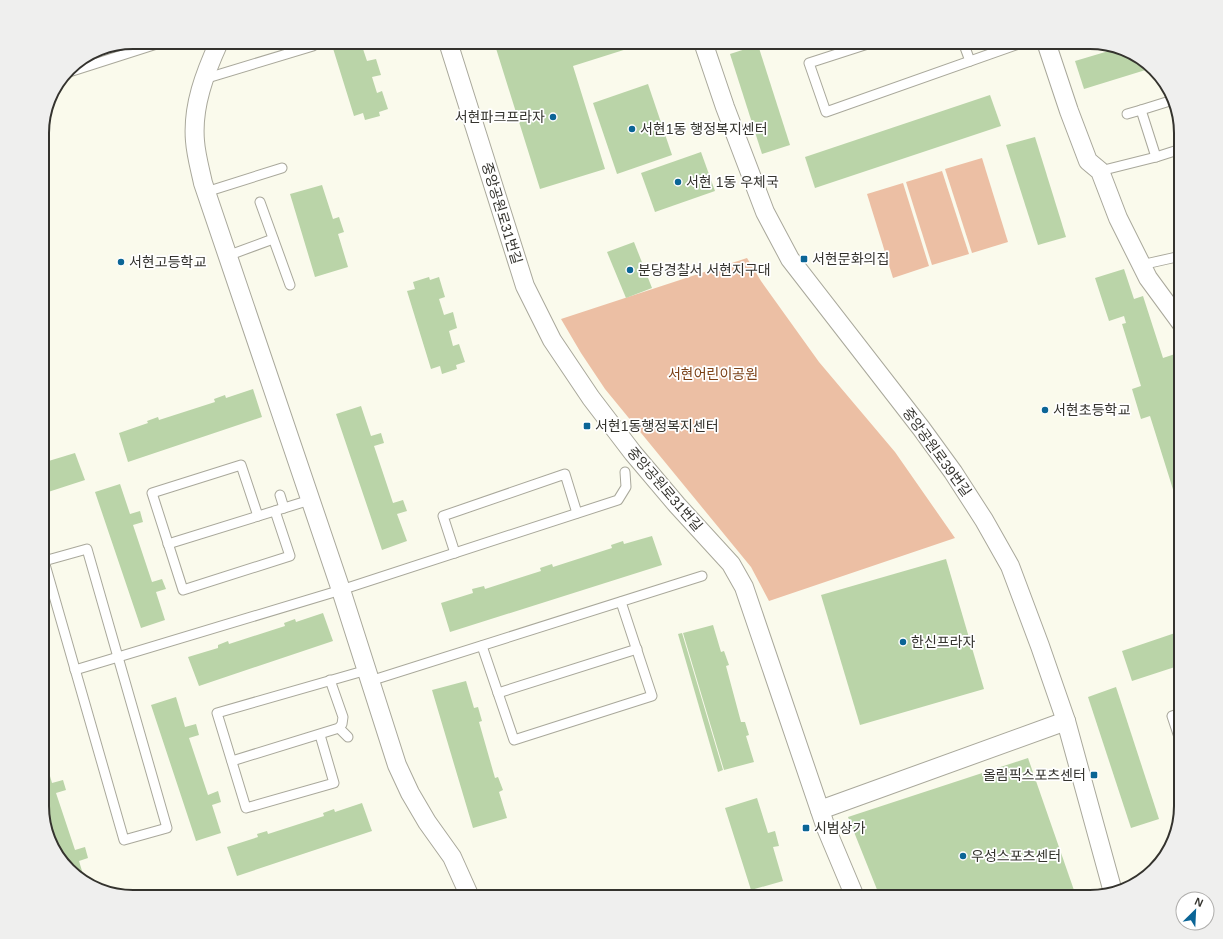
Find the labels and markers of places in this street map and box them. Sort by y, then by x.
place label: 서현파크프라자 [455,109,545,125]
marker: 서현파크프라자 [548,112,558,122]
place label: 서현1동 행정복지센터 [640,121,768,137]
marker: 서현1동 행정복지센터 [627,124,637,134]
place label: 서현 1동 우체국 [686,174,779,190]
marker: 서현 1동 우체국 [673,177,683,187]
place label: 서현문화의집 [812,251,889,267]
place label: 서현고등학교 [129,254,206,270]
marker: 서현문화의집 [799,254,809,264]
marker: 서현고등학교 [116,257,126,267]
place label: 분당경찰서 서현지구대 [638,262,771,278]
marker: 분당경찰서 서현지구대 [625,265,635,275]
place label: 서현초등학교 [1053,402,1130,418]
marker: 서현초등학교 [1040,405,1050,415]
place label: 서현1동행정복지센터 [595,418,719,434]
marker: 서현1동행정복지센터 [582,421,592,431]
place label: 한신프라자 [911,634,976,650]
marker: 한신프라자 [898,637,908,647]
place label: 올림픽스포츠센터 [983,767,1086,783]
marker: 올림픽스포츠센터 [1089,770,1099,780]
place label: 시범상가 [814,820,866,836]
marker: 시범상가 [801,823,811,833]
place label: 우성스포츠센터 [971,848,1061,864]
marker: 우성스포츠센터 [958,851,968,861]

